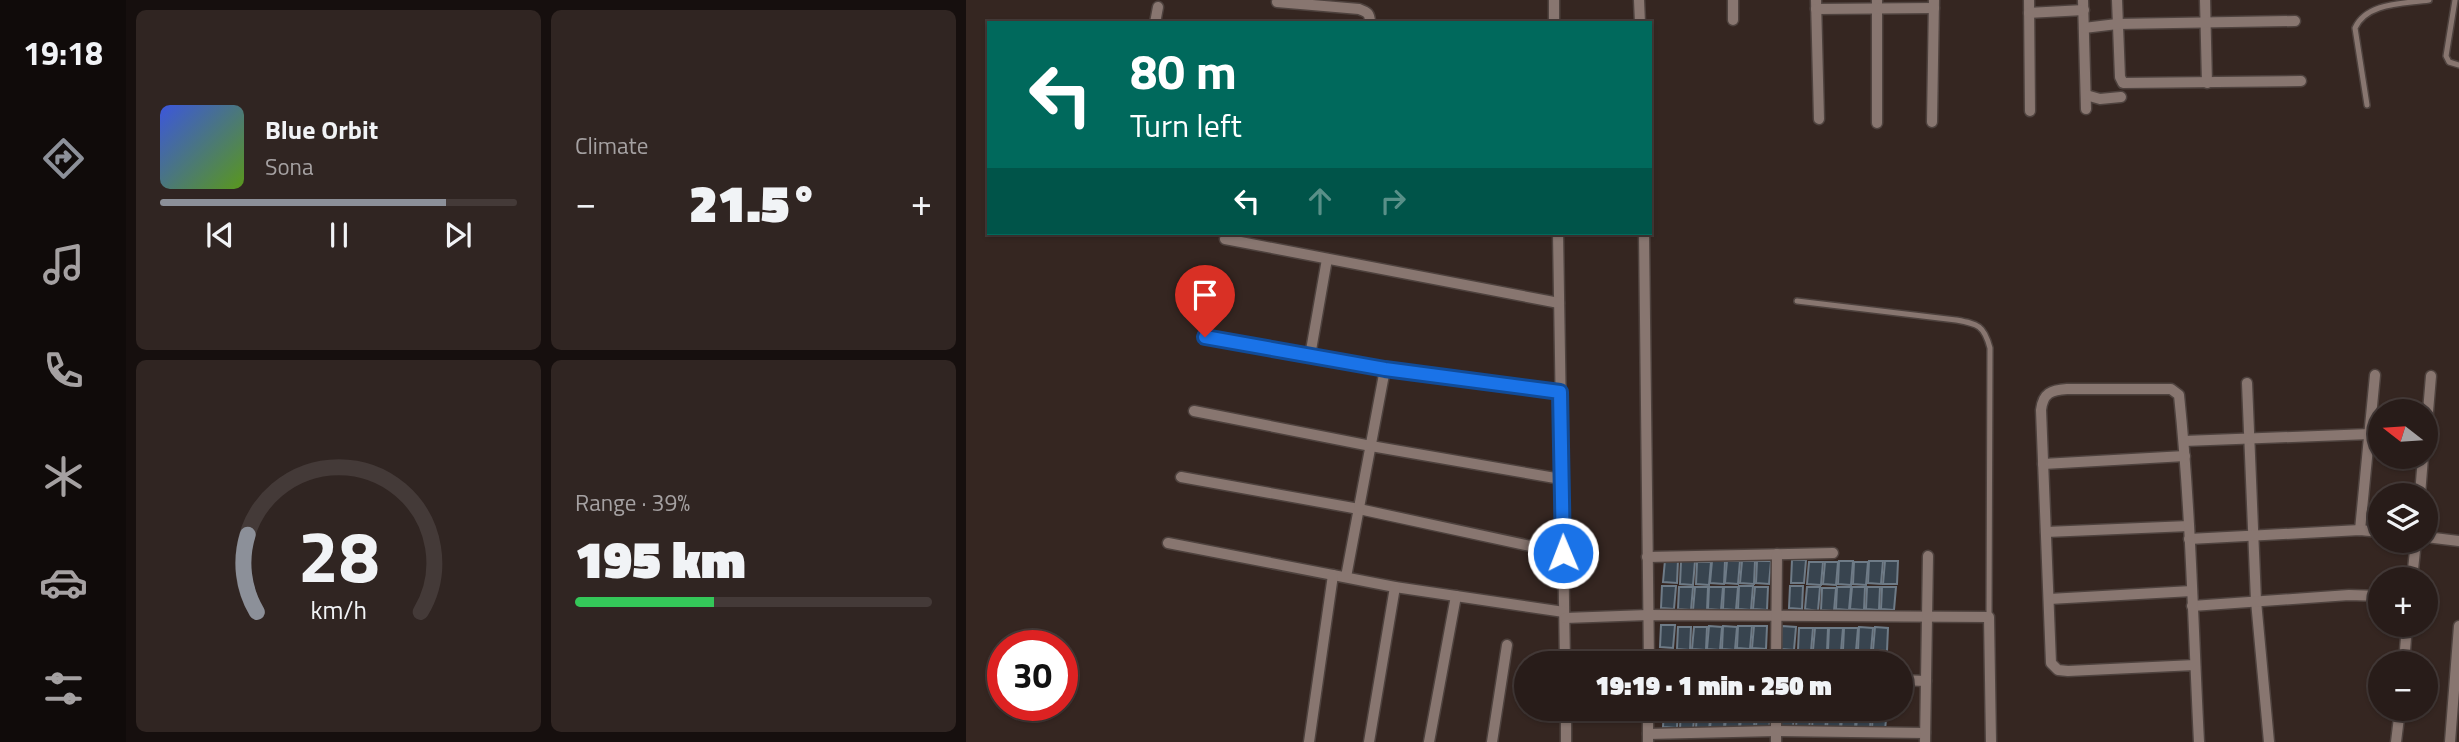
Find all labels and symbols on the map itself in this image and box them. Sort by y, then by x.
pin [1175,265,1235,337]
north arrow [2368,399,2438,469]
position arrow [1526,516,1600,590]
speed limit sign: 30 [987,630,1078,721]

